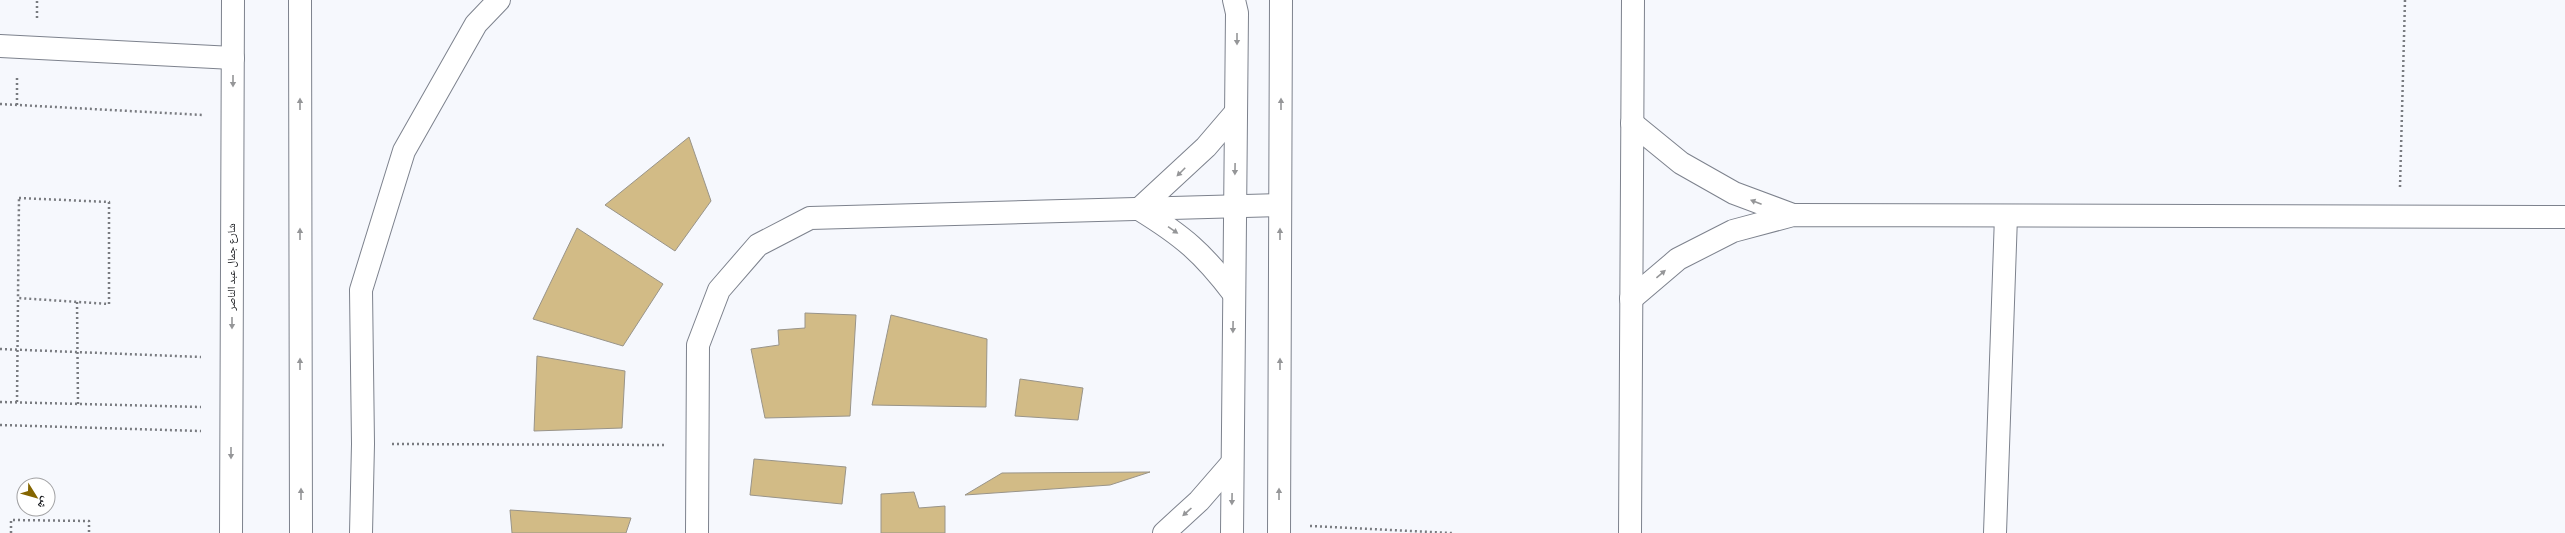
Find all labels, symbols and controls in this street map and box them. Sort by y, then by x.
one-way arrow [1233,33,1240,45]
one-way arrow [230,75,236,88]
one-way arrow [297,97,303,110]
one-way arrow [1278,97,1284,110]
one-way arrow [1232,163,1238,176]
one-way arrow [1176,167,1186,177]
one-way arrow [1750,198,1762,204]
street label: شارع جمال عبد الناصر [225,223,239,312]
one-way arrow [1167,226,1178,233]
one-way arrow [297,227,303,240]
one-way arrow [1277,227,1283,240]
one-way arrow [1655,269,1666,278]
one-way arrow [229,317,235,330]
one-way arrow [1230,321,1236,334]
one-way arrow [297,357,303,370]
one-way arrow [1277,357,1283,370]
one-way arrow [228,447,234,460]
north arrow [16,477,56,517]
one-way arrow [298,487,304,500]
one-way arrow [1276,487,1282,500]
one-way arrow [1229,493,1235,506]
text: ش [34,494,52,512]
one-way arrow [1182,507,1192,517]

